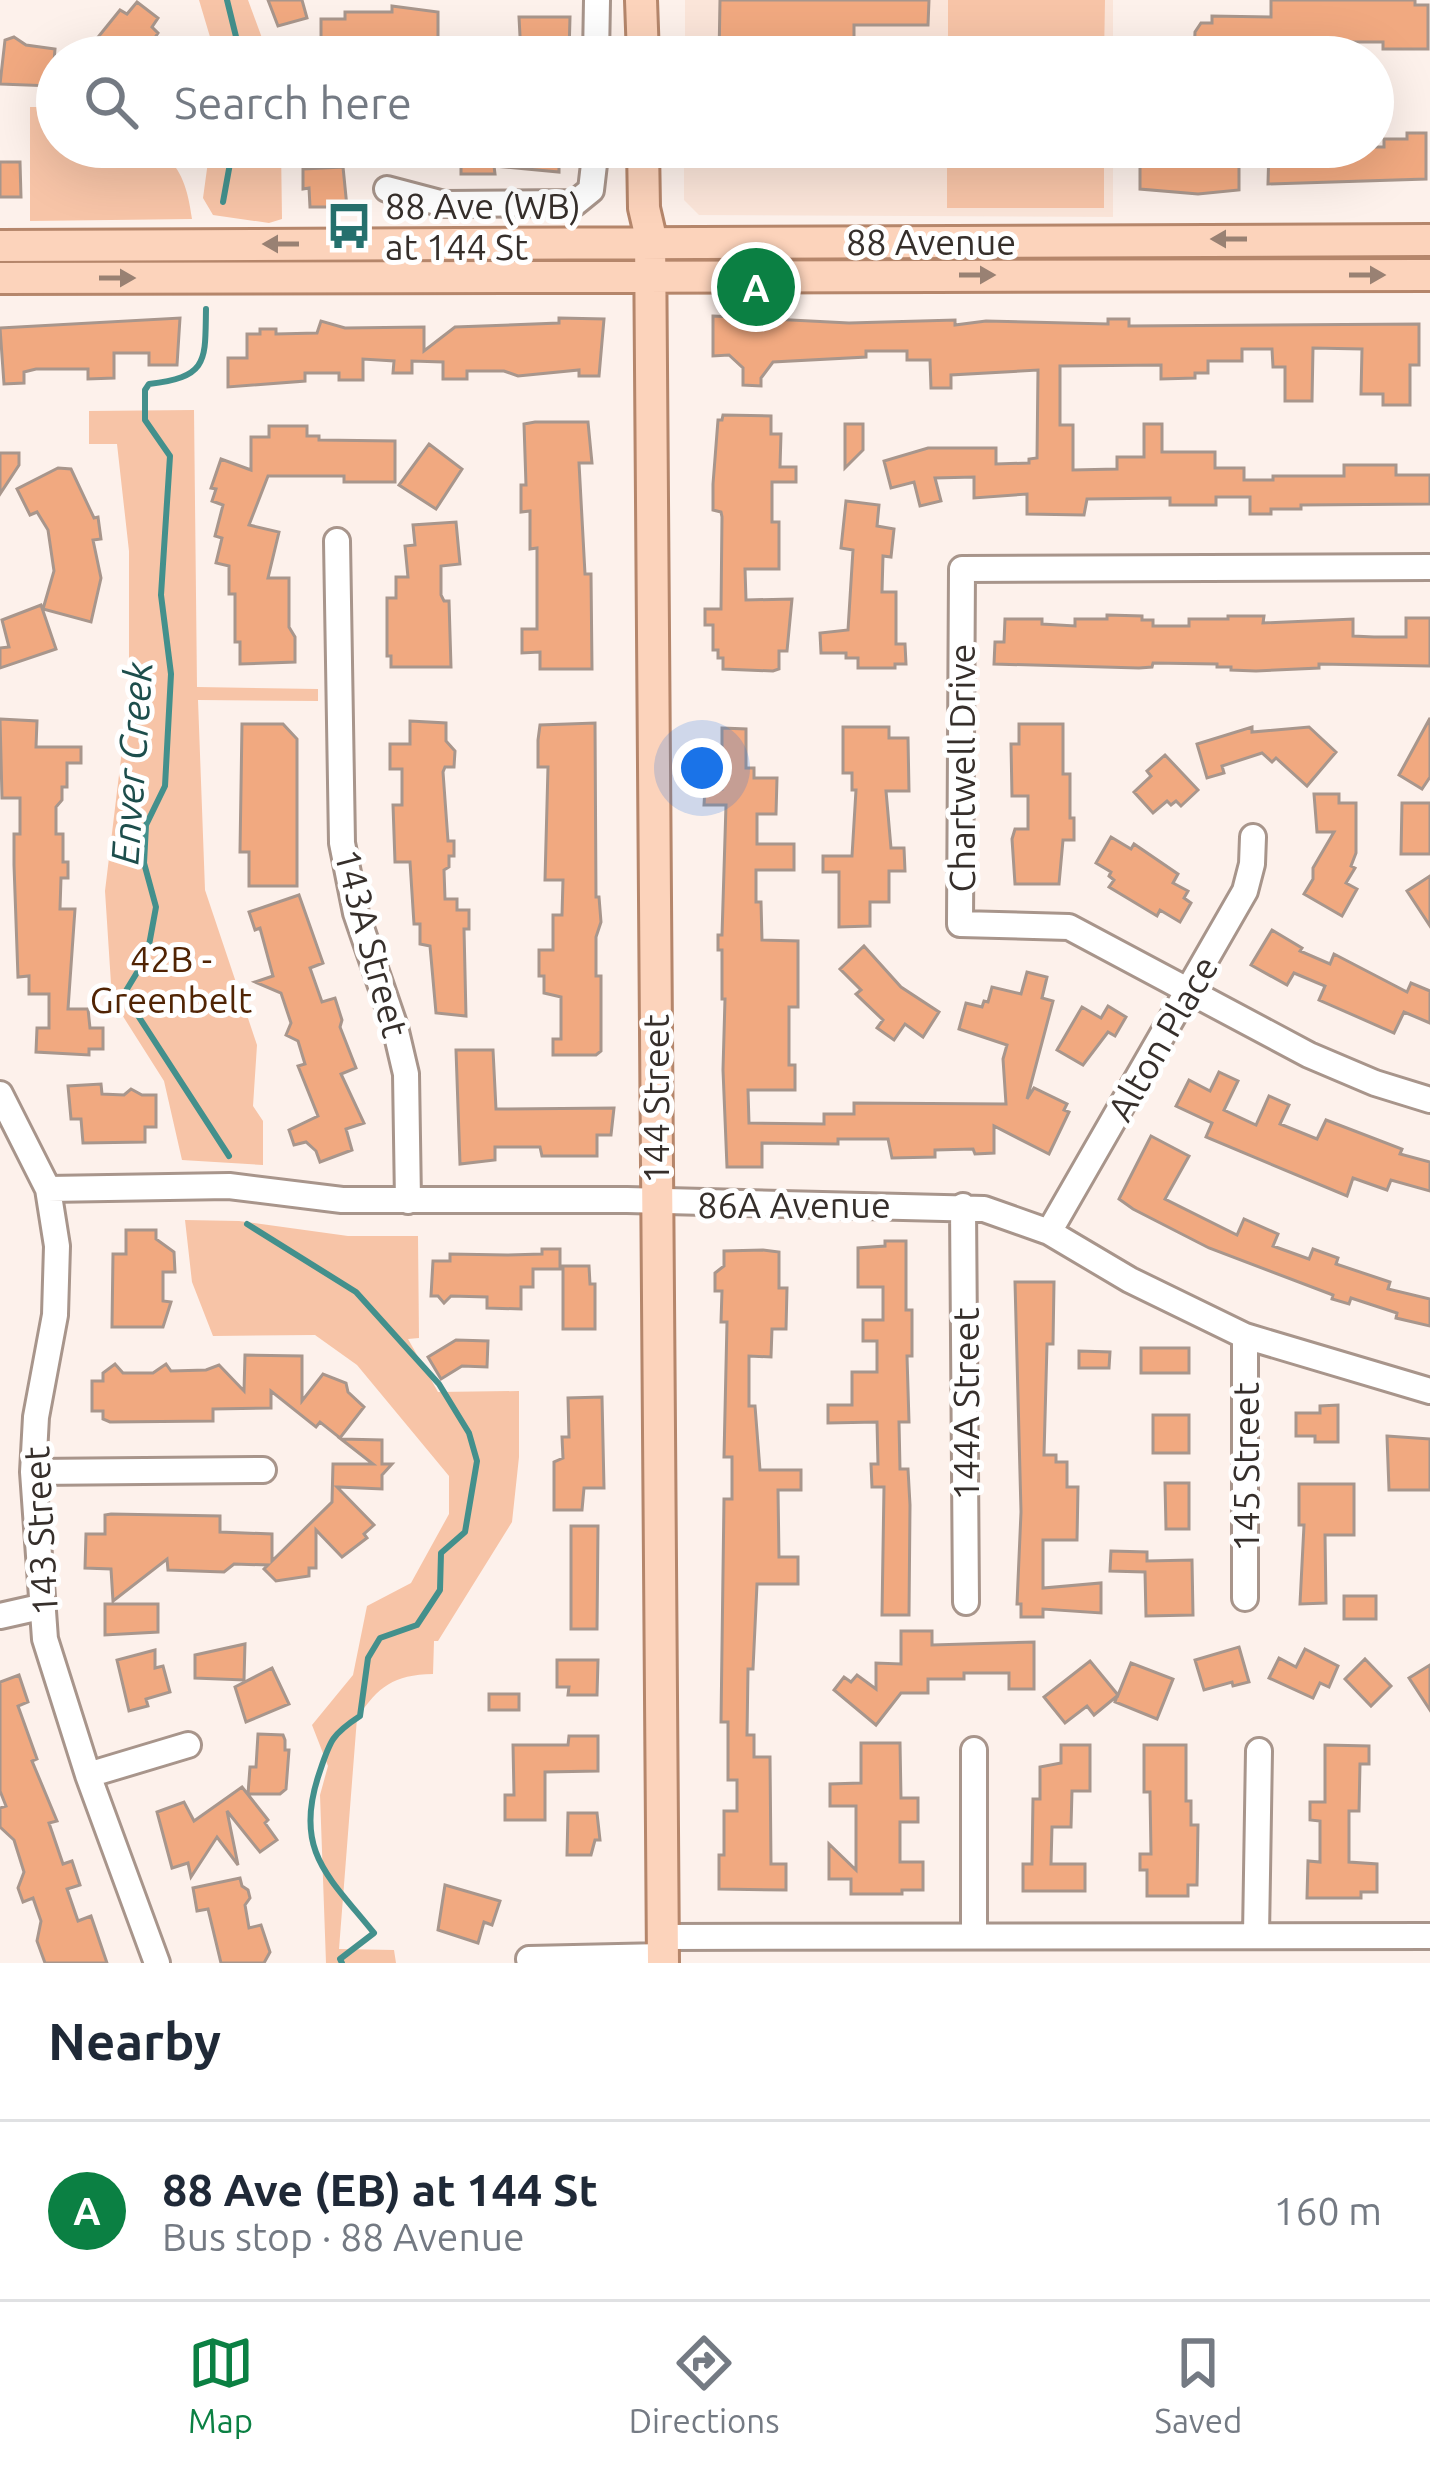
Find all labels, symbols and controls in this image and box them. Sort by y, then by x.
search box [36,36,1394,168]
icon: search [78,69,144,135]
text: Search here [174,77,412,128]
place label: 88 Ave (WB) at 144 St [385,185,581,267]
bus stop icon: 88 Ave (WB) at 144 St [324,201,374,251]
street label: 88 Avenue [846,221,1016,262]
one-way arrow [1209,229,1247,249]
one-way arrow [261,234,299,254]
pin: A [717,242,795,332]
one-way arrow [959,265,997,285]
one-way arrow [1349,265,1387,285]
one-way arrow [99,268,137,287]
street label: Chartwell Drive [941,644,982,892]
water label: Enver Creek [102,660,160,866]
your location [672,738,732,798]
street label: 143A Street [327,844,417,1042]
park label: 42B - Greenbelt [90,938,252,1020]
street label: Alton Place [1099,949,1225,1127]
street label: 144 Street [635,1014,676,1184]
street label: 86A Avenue [697,1184,891,1225]
street label: 144A Street [945,1307,986,1501]
street label: 145 Street [1225,1382,1266,1552]
street label: 143 Street [15,1445,65,1617]
text: Nearby [48,2012,221,2070]
text: 88 Ave (EB) at 144 St [162,2164,598,2215]
text: A [73,2189,101,2232]
text: 160 m [1273,2189,1382,2232]
text: Bus stop · 88 Avenue [162,2215,524,2258]
tab: Map [188,2330,254,2439]
tab: Directions [629,2330,779,2439]
tab: Saved [1155,2330,1242,2439]

